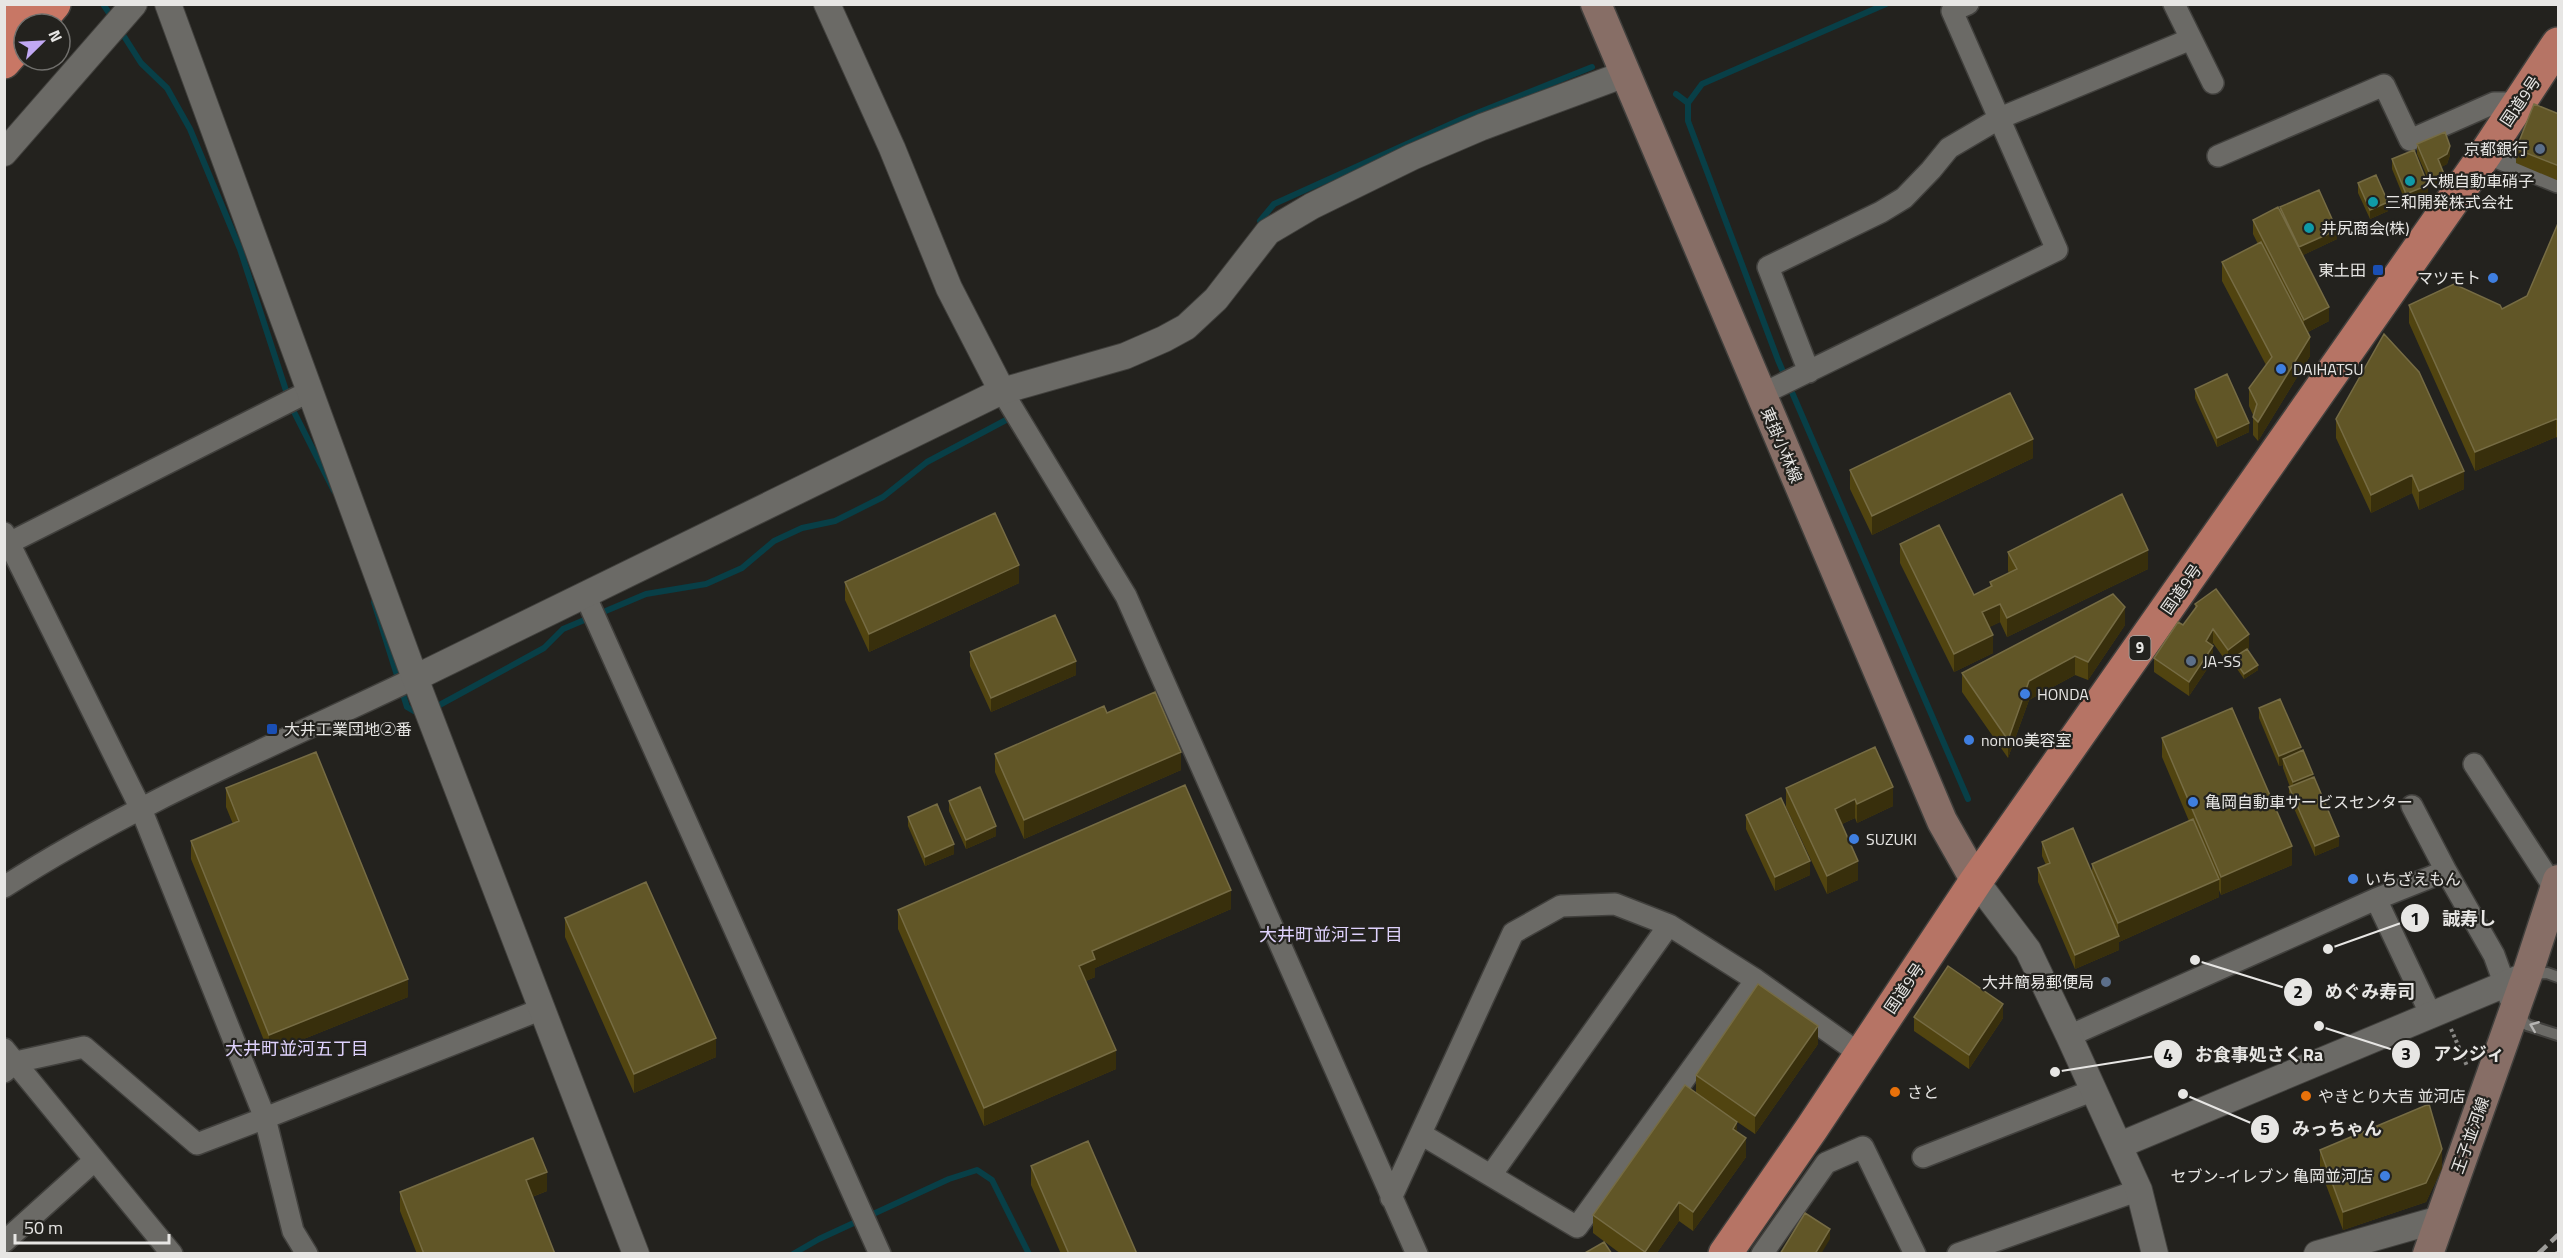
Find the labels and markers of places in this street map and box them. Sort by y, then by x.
place label: 京都銀行 [2464,137,2528,161]
marker: 京都銀行 [2533,142,2547,156]
place label: 大槻自動車硝子 [2422,169,2534,193]
marker: 大槻自動車硝子 [2403,174,2417,188]
place label: 三和開発株式会社 [2385,190,2513,214]
marker: 三和開発株式会社 [2366,195,2380,209]
place label: 井尻商会(株) [2321,216,2409,240]
marker: 井尻商会(株) [2302,221,2316,235]
place label: 東土田 [2318,258,2366,282]
marker: 東土田 [2371,263,2385,277]
place label: マツモト [2417,266,2481,290]
marker: マツモト [2486,271,2500,285]
place label: DAIHATSU [2293,357,2364,381]
marker: DAIHATSU [2274,362,2288,376]
place label: JA-SS [2203,649,2241,673]
marker: JA-SS [2184,654,2198,668]
place label: HONDA [2037,682,2089,706]
marker: HONDA [2018,687,2032,701]
place label: 大井工業団地②番 [284,717,412,741]
marker: 大井工業団地②番 [265,722,279,736]
place label: nonno美容室 [1981,728,2072,752]
marker: nonno美容室 [1962,733,1976,747]
place label: 亀岡自動車サービスセンター [2205,790,2413,814]
marker: 亀岡自動車サービスセンター [2186,795,2200,809]
place label: SUZUKI [1866,827,1917,851]
marker: SUZUKI [1847,832,1861,846]
place label: いちざえもん [2365,867,2461,891]
marker: いちざえもん [2346,872,2360,886]
callout: 誠寿し [2400,900,2508,936]
place label: 大井簡易郵便局 [1982,970,2094,994]
callout: めぐみ寿司 [2283,974,2427,1010]
marker: 大井簡易郵便局 [2099,975,2113,989]
callout: お食事処さくRa [2153,1036,2335,1072]
callout: アンジィ [2391,1036,2517,1072]
place label: さと [1907,1080,1939,1104]
place label: やきとり大吉 並河店 [2318,1084,2466,1108]
marker: さと [1888,1085,1902,1099]
marker: やきとり大吉 並河店 [2299,1089,2313,1103]
callout: みっちゃん [2250,1111,2394,1147]
place label: セブン-イレブン 亀岡並河店 [2170,1164,2373,1188]
marker: セブン-イレブン 亀岡並河店 [2378,1169,2392,1183]

